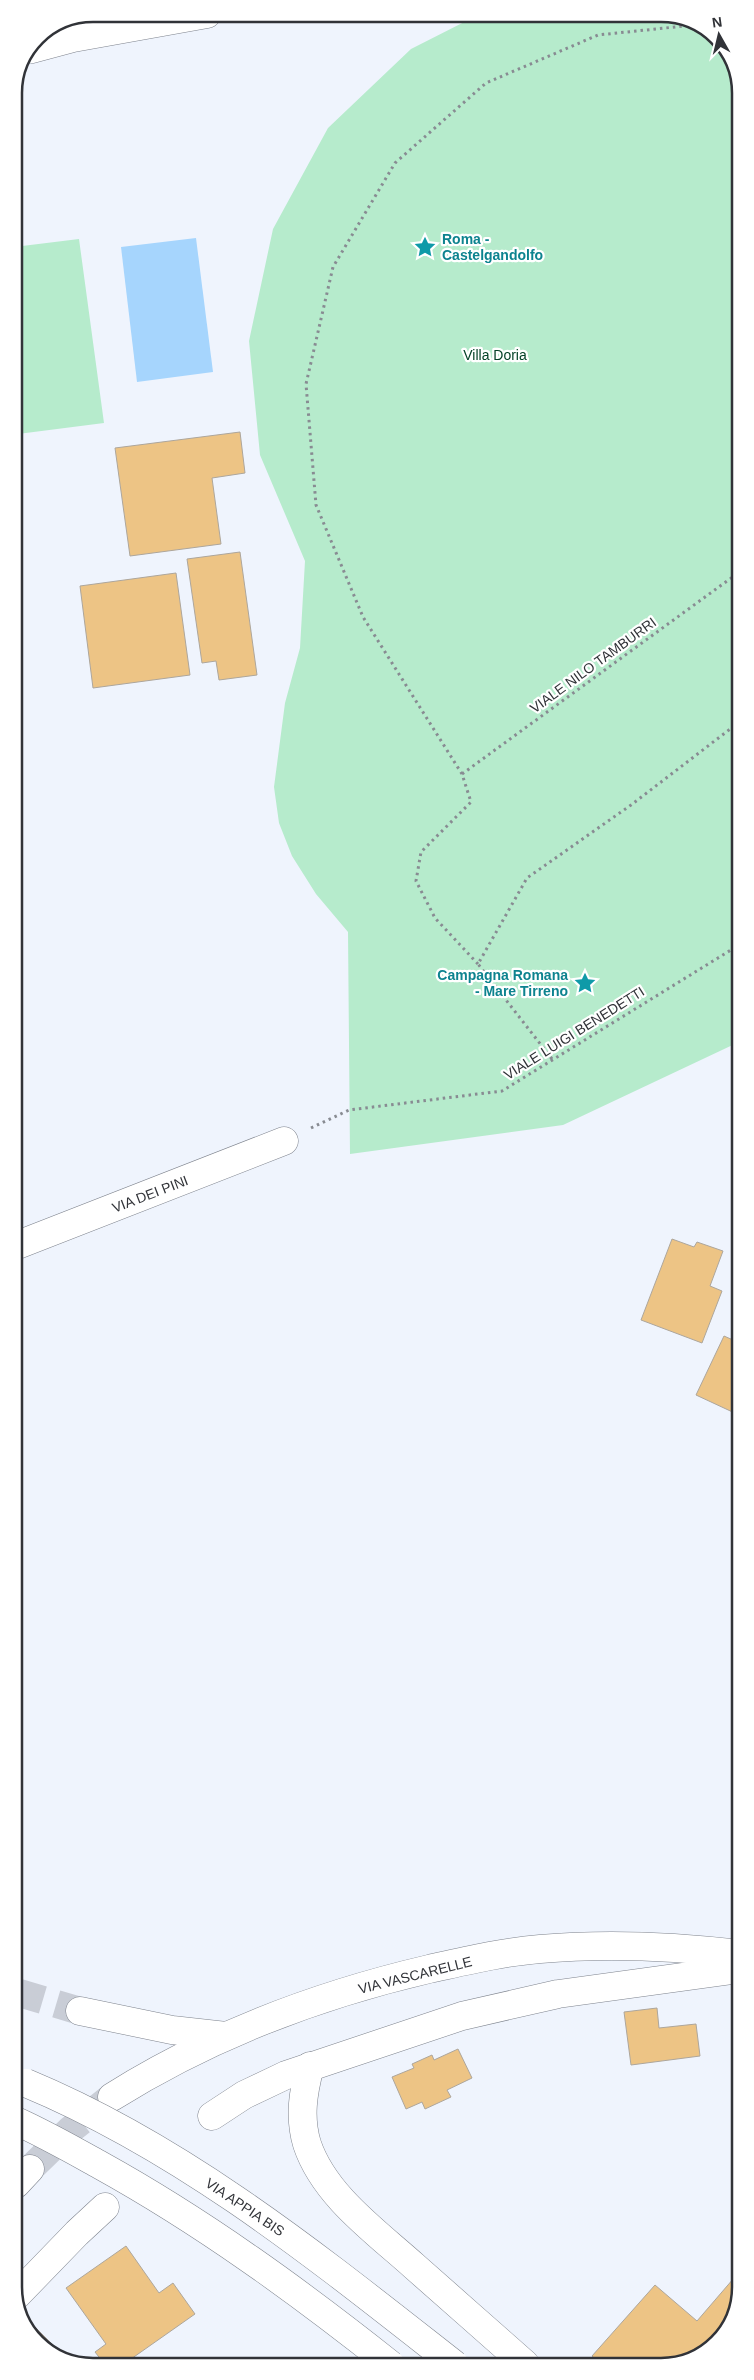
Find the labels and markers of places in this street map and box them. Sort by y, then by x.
place label: Roma - Castelgandolfo [442,231,543,263]
place icon: Roma - Castelgandolfo [412,234,438,260]
place label: Campagna Romana - Mare Tirreno [437,967,568,999]
place icon: Campagna Romana - Mare Tirreno [572,970,598,996]

